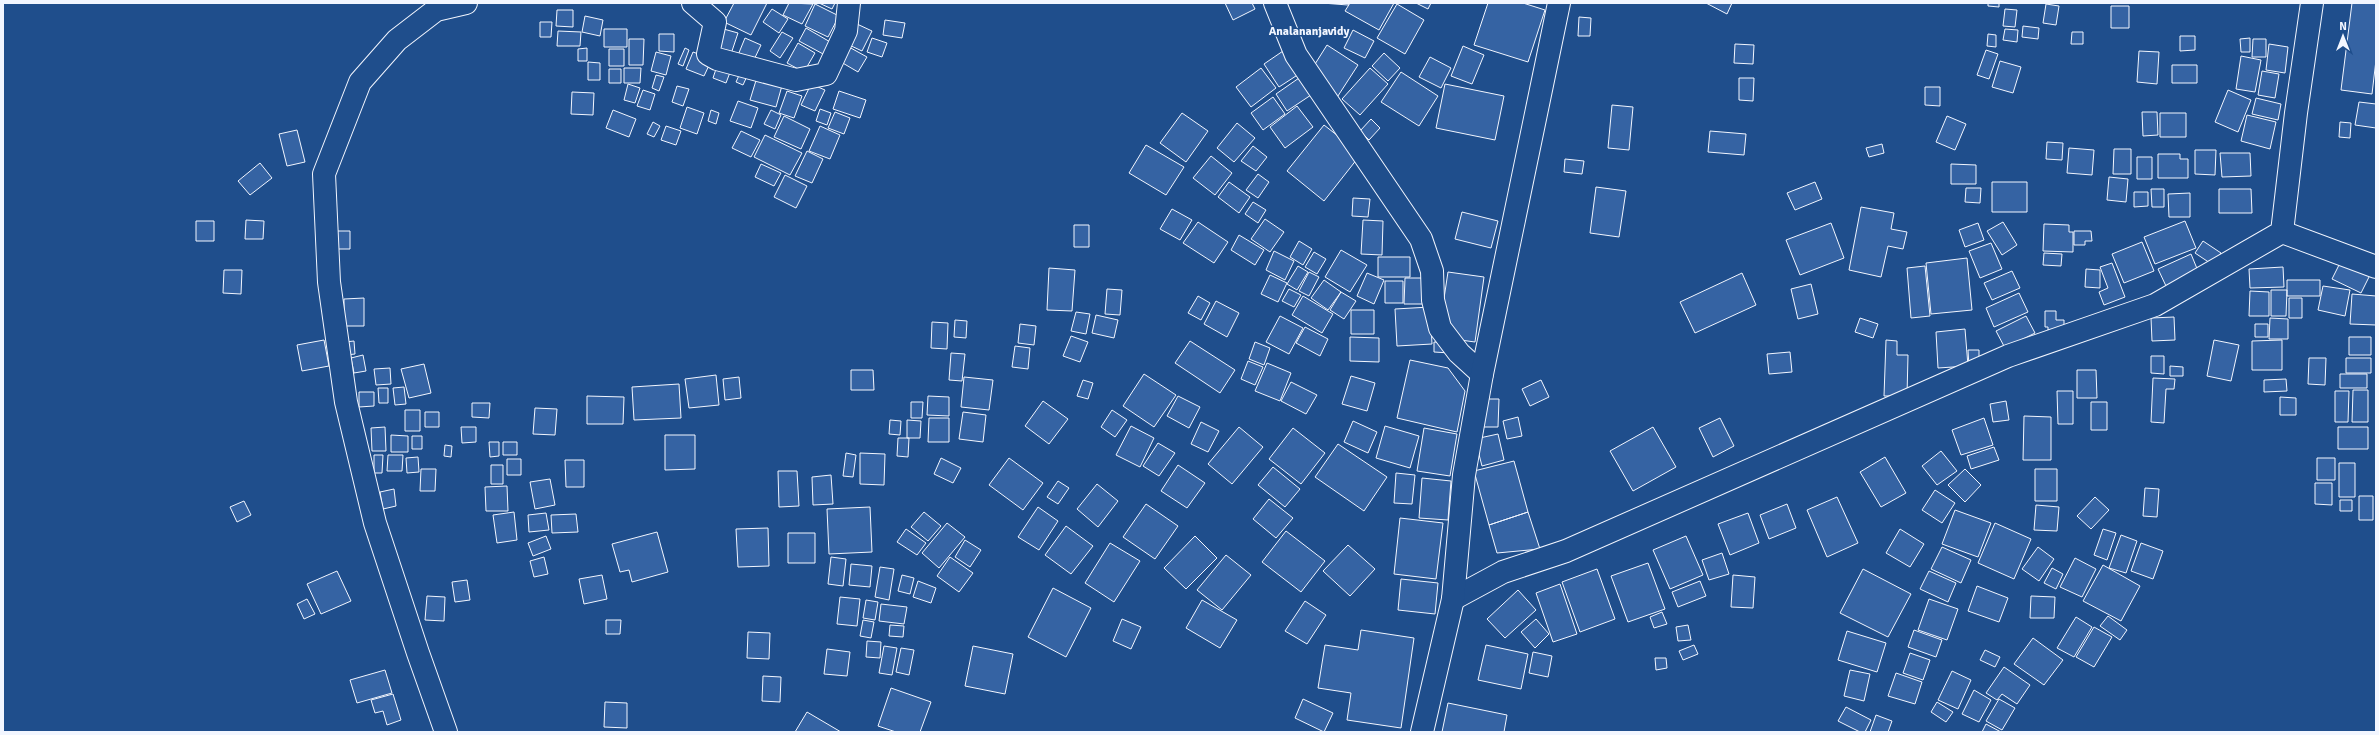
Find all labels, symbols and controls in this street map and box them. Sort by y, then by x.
north arrow [2323,16,2363,56]
text: N [2339,20,2347,33]
district label: Analananjavidy [1269,24,1349,39]

